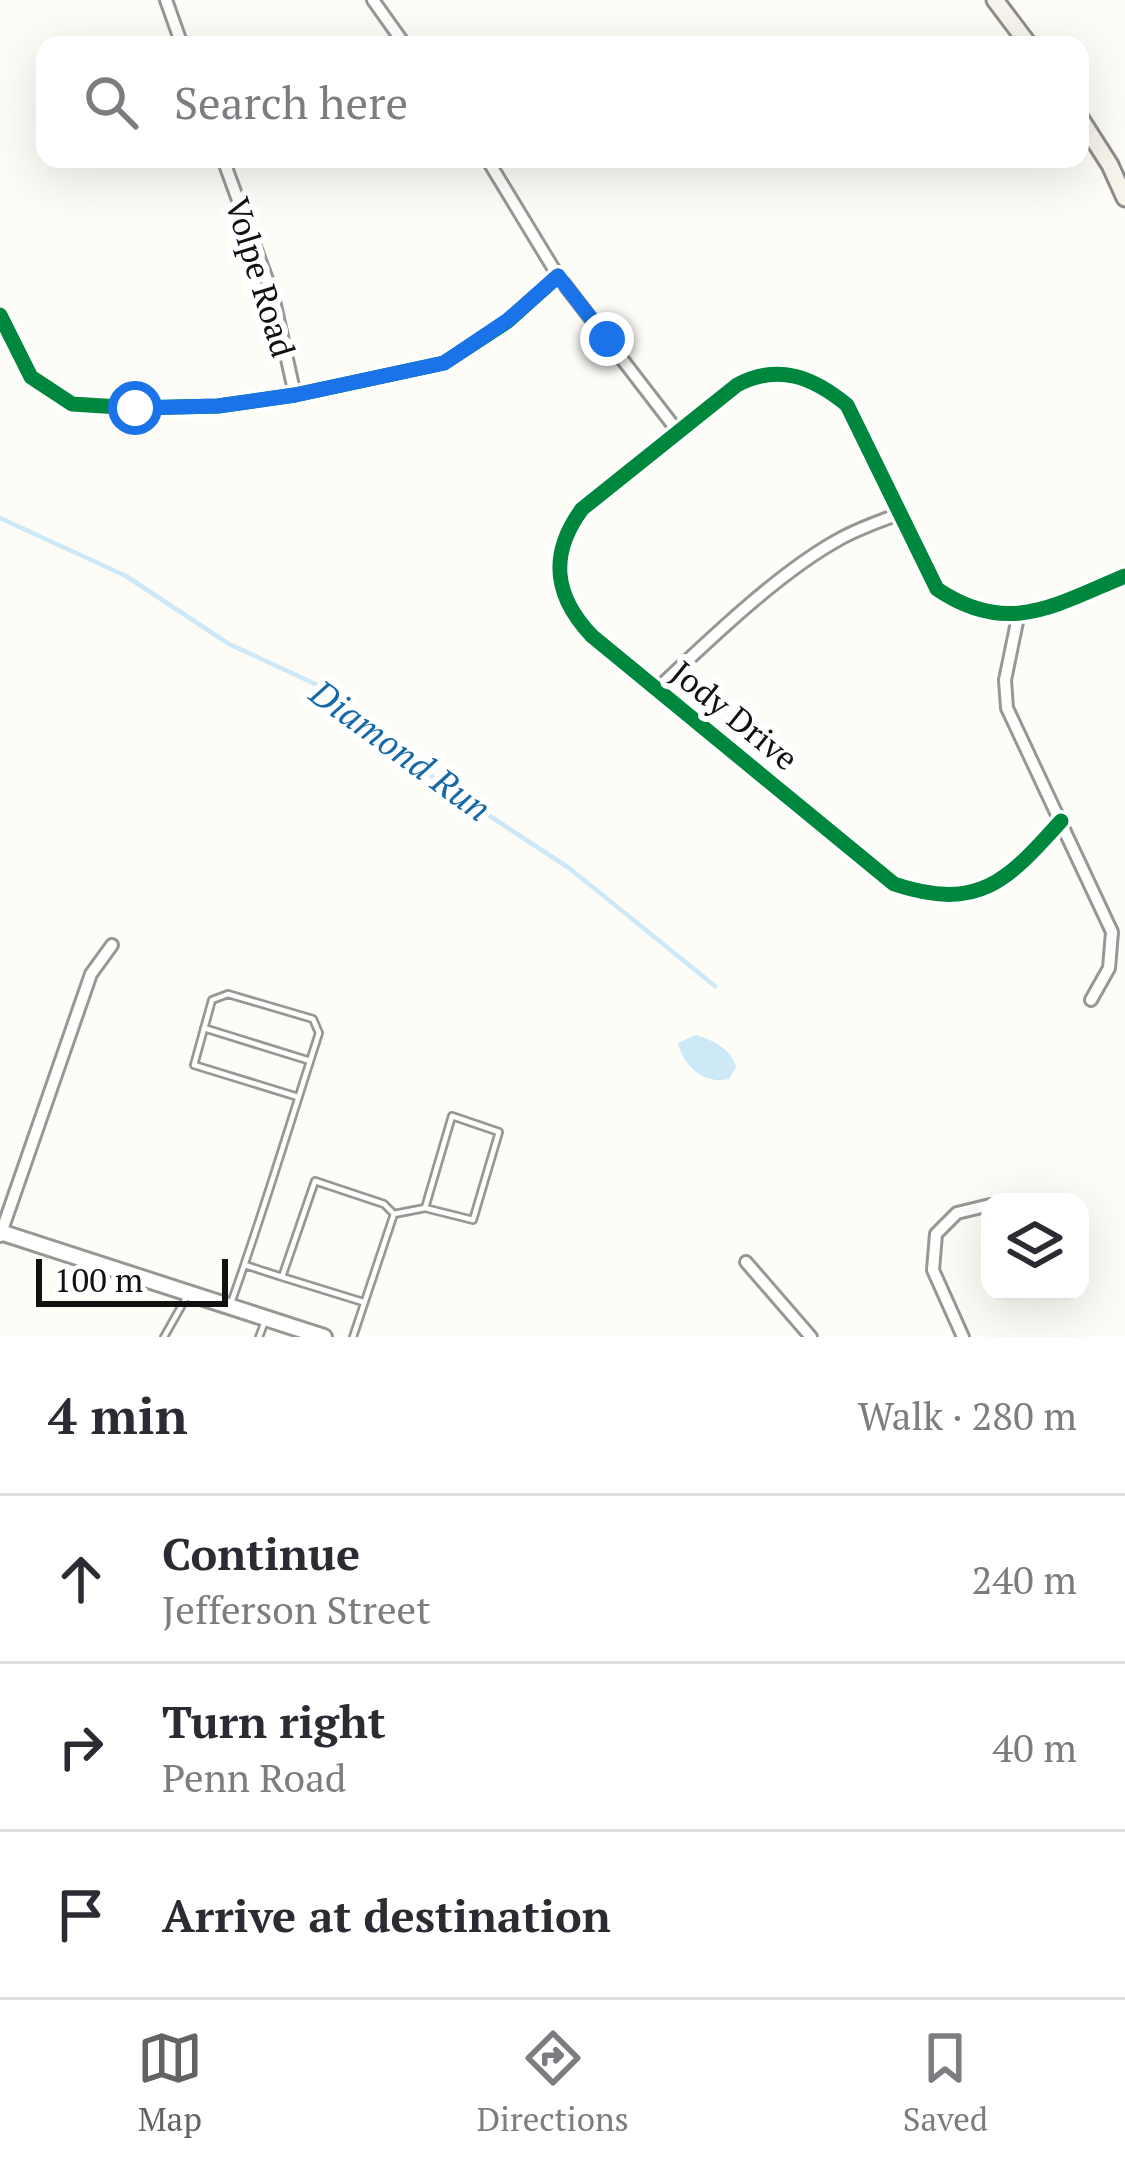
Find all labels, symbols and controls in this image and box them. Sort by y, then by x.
search box [36,36,1089,168]
icon: search [78,69,144,135]
text: Search here [174,72,408,132]
street label: Volpe Road [216,192,306,362]
route end [580,312,634,366]
route start [108,381,162,435]
street label: Jody Drive [663,651,807,779]
water label: Diamond Run [301,668,501,831]
map controls [981,1193,1089,1301]
button: layers [981,1193,1089,1301]
scale bar [36,1253,228,1306]
text: 100 m [54,1258,143,1301]
text: 4 min [48,1381,188,1449]
text: Walk · 280 m [858,1389,1077,1441]
text: Continue [162,1523,360,1583]
icon: ahead [48,1546,114,1612]
text: 240 m [972,1553,1077,1605]
text: Jefferson Street [162,1583,431,1635]
text: Turn right [162,1691,386,1751]
icon: right [48,1714,114,1780]
text: 40 m [992,1721,1077,1773]
text: Penn Road [162,1751,347,1803]
icon: arrive [48,1882,114,1948]
text: Arrive at destination [162,1885,611,1945]
tab: Map [137,2025,203,2140]
tab: Directions [477,2025,629,2140]
tab: Saved [903,2025,988,2140]

